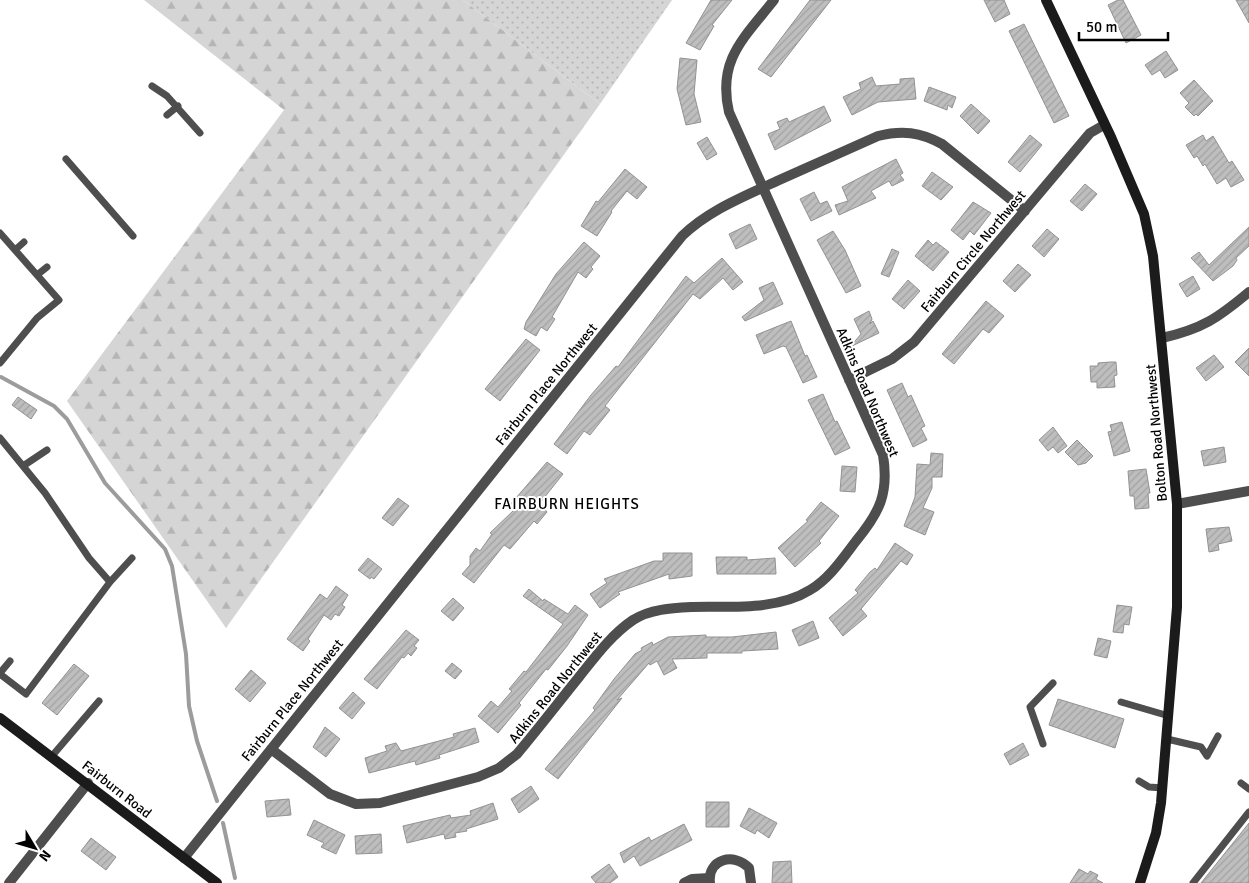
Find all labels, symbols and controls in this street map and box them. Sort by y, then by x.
scale bar [1079,10,1168,42]
text: 50 m [1086,18,1117,36]
street label: Fairburn Circle Northwest [917,187,1029,316]
street label: Fairburn Place Northwest [492,320,601,449]
street label: Adkins Road Northwest [833,325,903,460]
street label: Bolton Road Northwest [1142,363,1171,502]
district label: FAIRBURN HEIGHTS [494,495,640,513]
street label: Adkins Road Northwest [505,628,606,747]
street label: Fairburn Place Northwest [238,636,347,765]
street label: Fairburn Road [78,757,155,822]
north arrow [10,823,60,873]
text: N [35,847,55,865]

